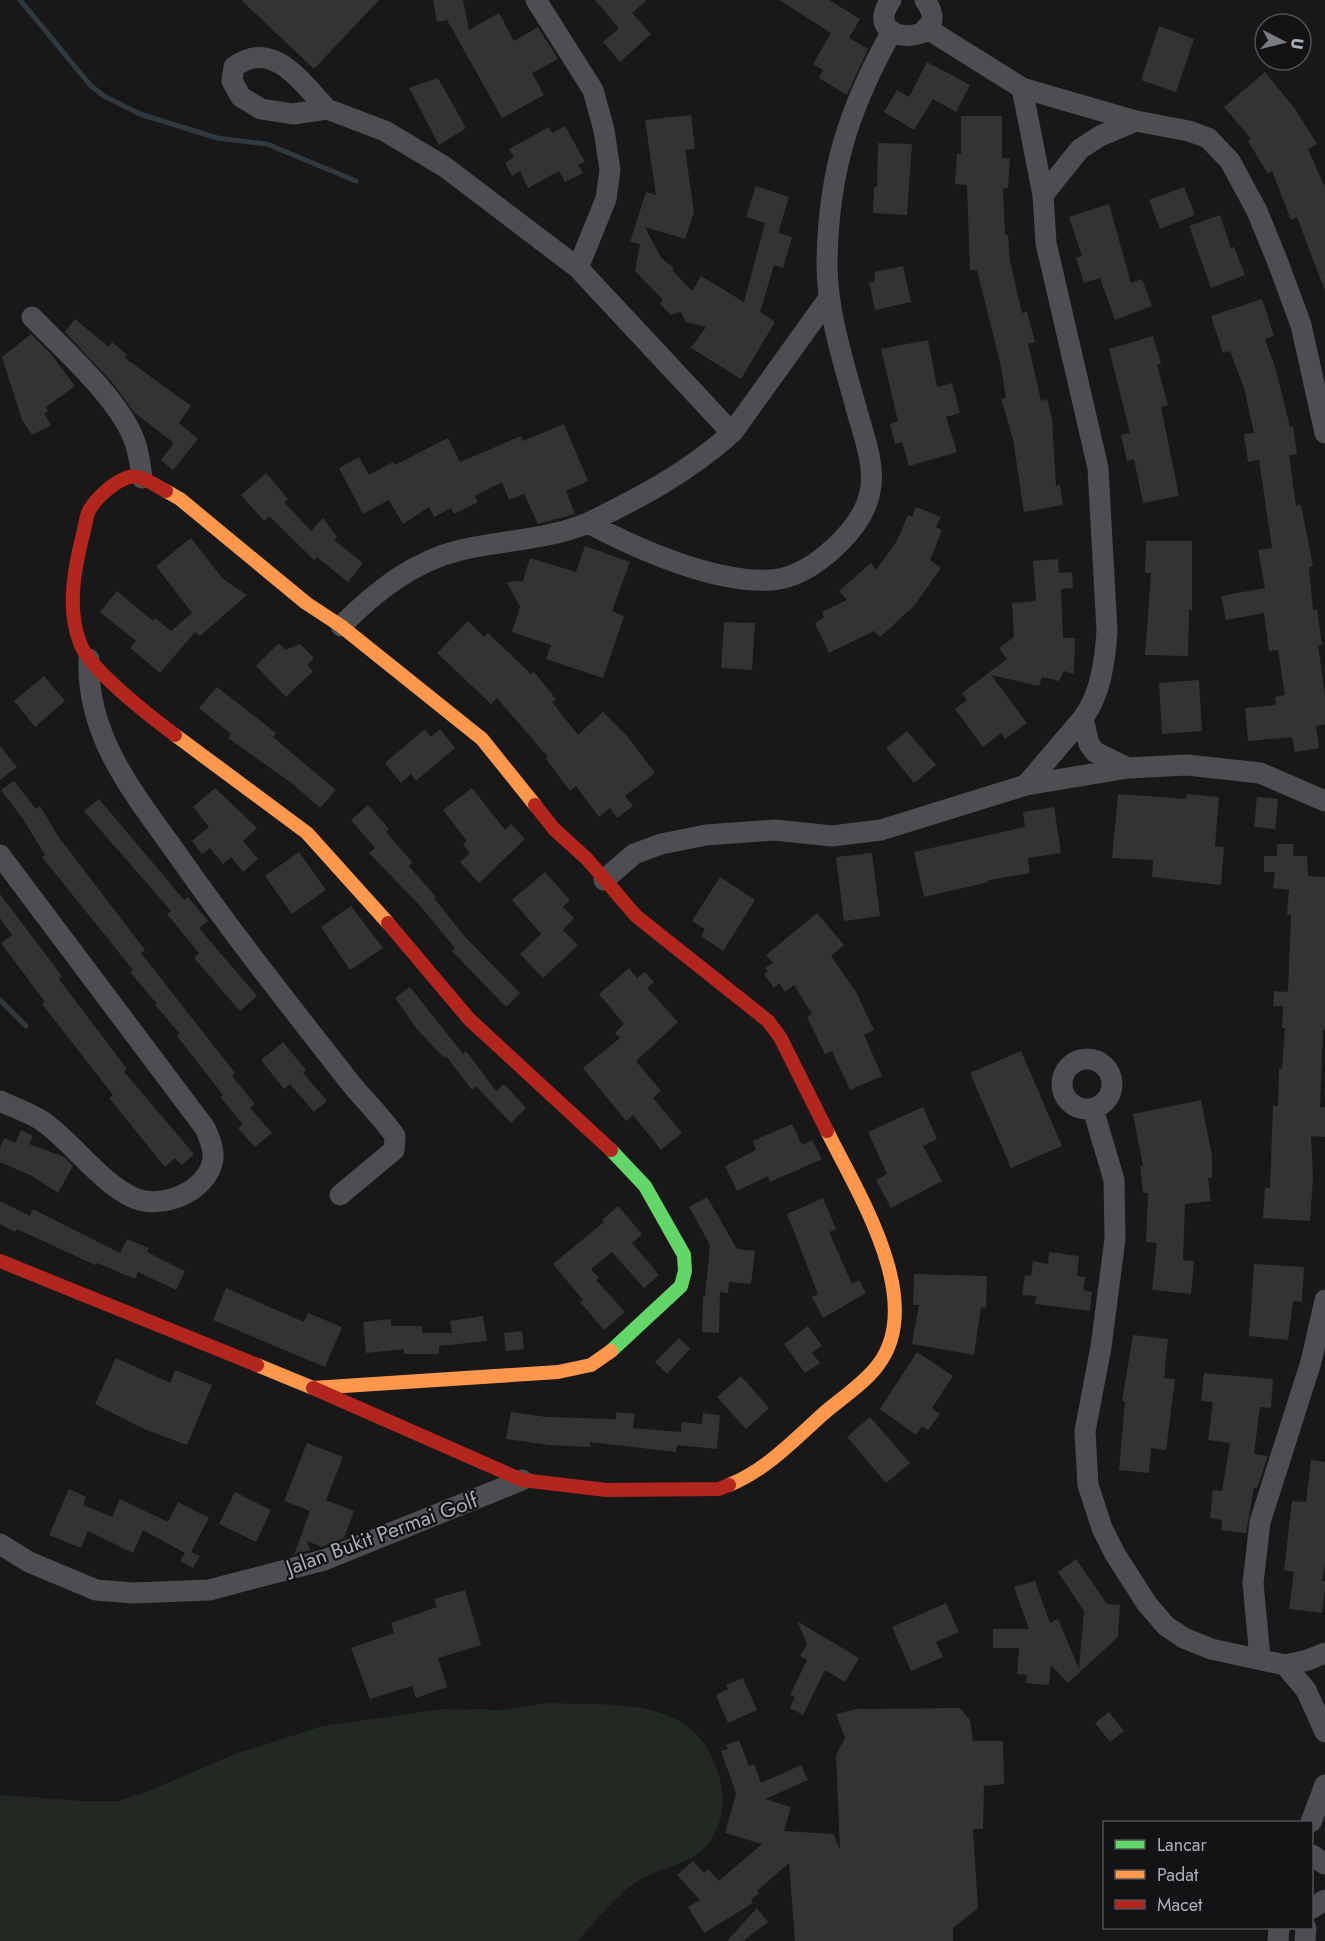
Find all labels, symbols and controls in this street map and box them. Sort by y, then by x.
north arrow [1253,12,1313,72]
text: U [1285,37,1309,51]
street label: Jalan Bukit Permai Golf [279,1485,483,1584]
legend [1103,1821,1313,1929]
text: Lancar [1157,1832,1207,1858]
text: Padat [1157,1862,1199,1888]
text: Macet [1157,1892,1203,1918]

